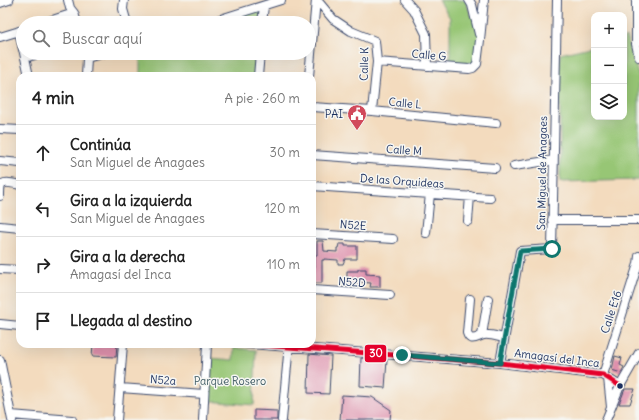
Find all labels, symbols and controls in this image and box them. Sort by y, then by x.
map controls [591,12,627,120]
button: + [591,12,627,48]
search box [16,16,316,60]
icon: search [30,27,52,49]
text: Buscar aquí [62,29,142,48]
street label: Calle K [357,47,371,81]
street label: Calle G [411,47,447,63]
button: − [591,48,627,84]
button: layers [591,84,627,120]
text: 4 min [32,87,74,109]
text: A pie · 260 m [224,90,300,107]
street label: Calle L [388,95,422,111]
public building icon: PAI [346,103,368,131]
place label: PAI [325,107,343,121]
street label: San Miguel de Anagaes [534,116,550,230]
text: Continúa [70,135,131,154]
icon: ahead [32,142,54,164]
street label: Calle M [386,142,422,158]
text: 30 m [270,144,300,161]
text: San Miguel de Anagaes [70,154,205,171]
street label: De las Orquideas [360,171,444,191]
text: Gira a la izquierda [70,191,192,210]
icon: left [32,198,54,220]
text: 120 m [265,200,300,217]
text: San Miguel de Anagaes [70,210,205,227]
street label: N52E [339,217,367,233]
route start [543,240,561,258]
text: Gira a la derecha [70,247,185,266]
icon: right [32,254,54,276]
text: 110 m [267,256,300,273]
text: Amagasí del Inca [70,266,171,283]
street label: N52D [338,274,367,290]
street label: Calle E16 [598,289,624,335]
icon: arrive [32,310,54,332]
text: Llegada al destino [70,311,192,330]
line badge: 30 [364,344,387,363]
text: 30 [369,346,383,360]
route end [393,346,411,364]
street label: Amagasí del Inca [514,346,600,370]
street label: N52a [149,372,177,388]
park label: Parque Rosero [194,374,266,388]
unlabelled marker [615,381,625,391]

